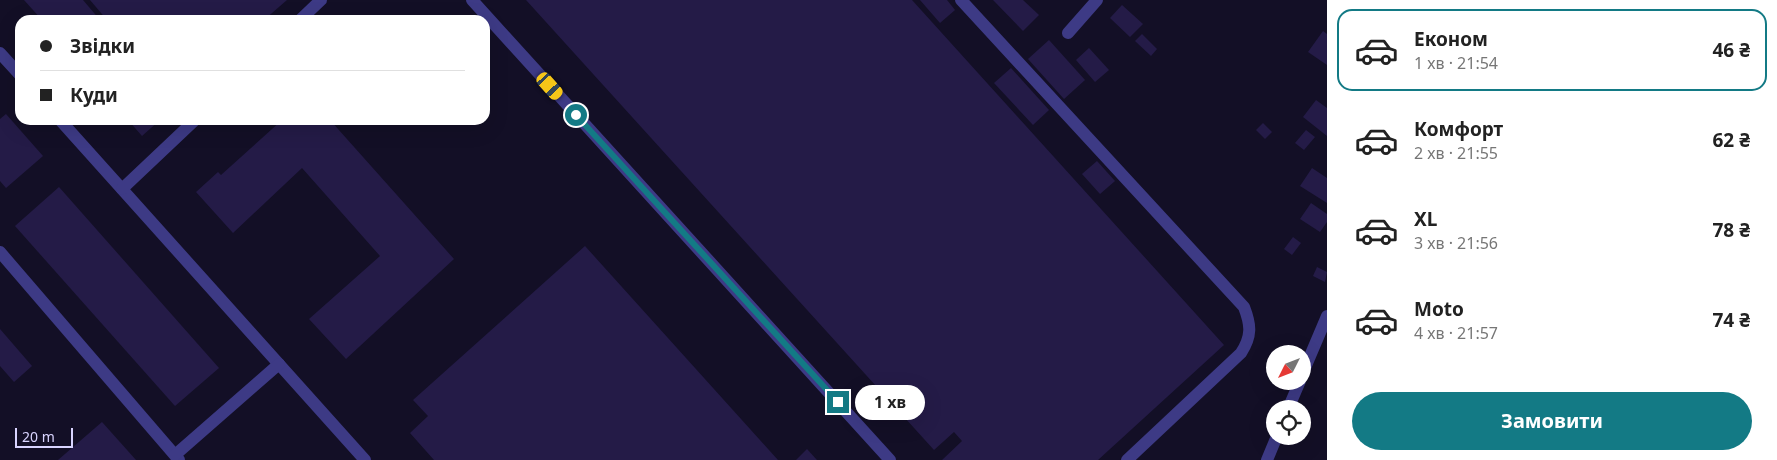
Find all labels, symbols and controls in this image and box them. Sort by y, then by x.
text: Економ [1414,26,1488,52]
icon: car [1354,28,1399,73]
text: Звідки [70,33,135,59]
text: 46 ₴ [1712,37,1750,63]
text: 1 хв · 21:54 [1414,52,1498,74]
car [534,70,565,102]
text: Куди [70,82,118,108]
route start [565,104,587,126]
text: Комфорт [1414,116,1503,142]
icon: car [1354,118,1399,163]
text: 62 ₴ [1712,127,1750,153]
text: 2 хв · 21:55 [1414,142,1498,164]
text: XL [1414,206,1437,232]
icon: car [1354,208,1399,253]
text: 78 ₴ [1712,217,1750,243]
text: 3 хв · 21:56 [1414,232,1498,254]
text: Moto [1414,296,1464,322]
icon: car [1354,298,1399,343]
text: 74 ₴ [1712,307,1750,333]
text: 4 хв · 21:57 [1414,322,1498,344]
north arrow [1266,345,1311,390]
map controls [1266,345,1311,445]
callout: 1 хв [856,384,926,420]
route end [827,391,849,413]
text: 1 хв [874,391,906,413]
button: Замовити [1352,392,1752,450]
button: locate [1266,400,1311,445]
scale bar [15,425,72,448]
text: 20 m [22,427,55,446]

